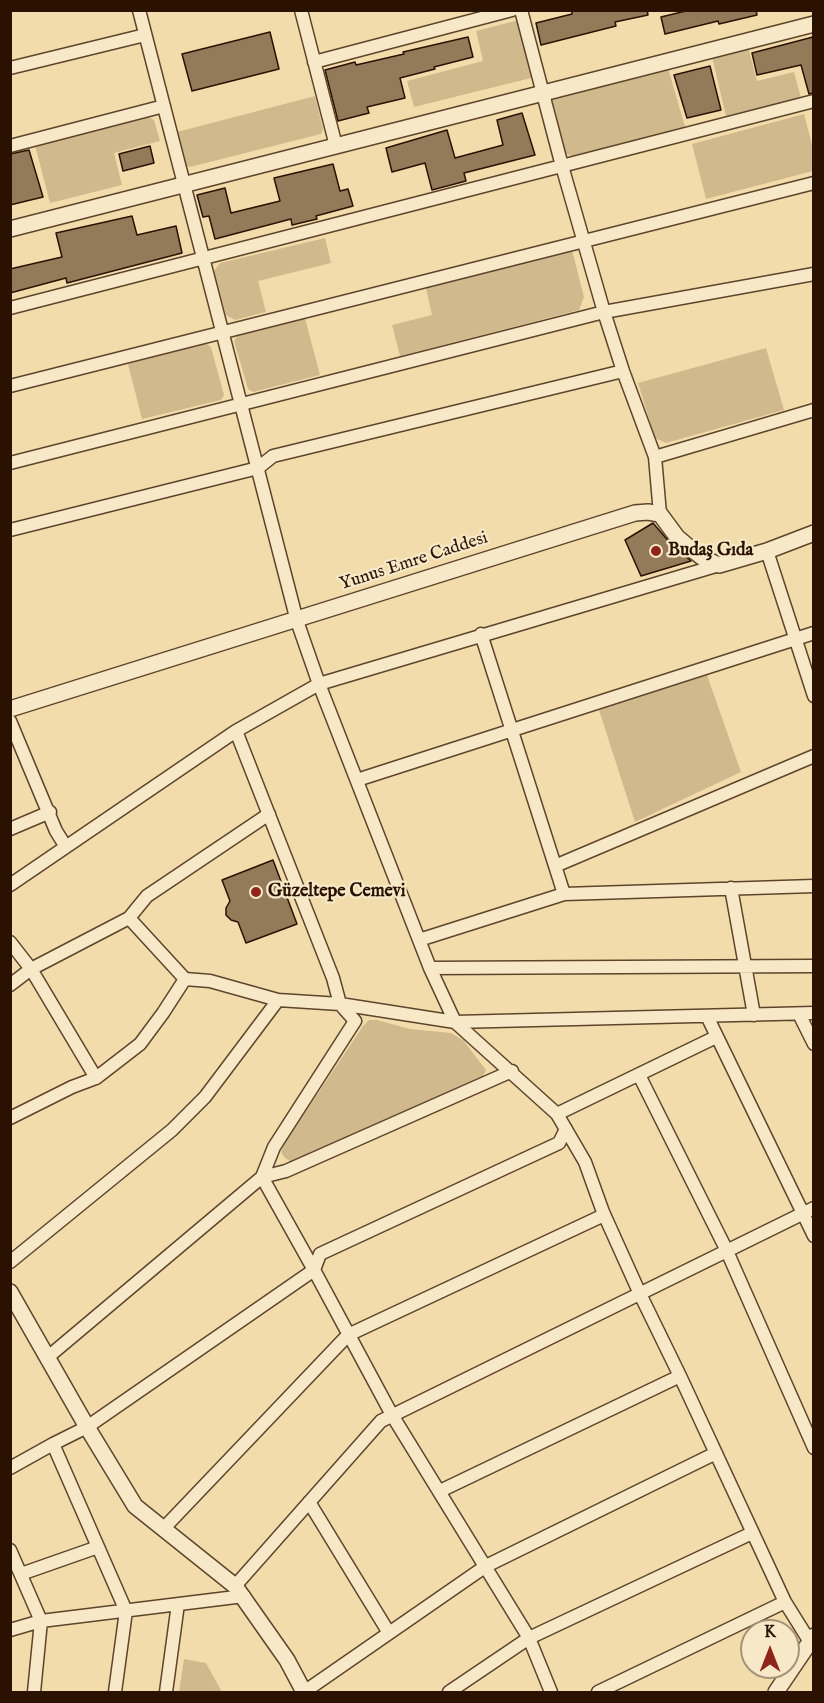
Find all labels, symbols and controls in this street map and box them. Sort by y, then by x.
street label: Yunus Emre Caddesi [337,528,491,596]
place label: Budaş Gıda [668,540,753,562]
marker: Budaş Gıda [649,544,663,558]
place label: Güzeltepe Cemevi [268,881,406,903]
marker: Güzeltepe Cemevi [249,885,263,899]
north arrow [740,1619,800,1679]
text: K [764,1623,776,1643]

